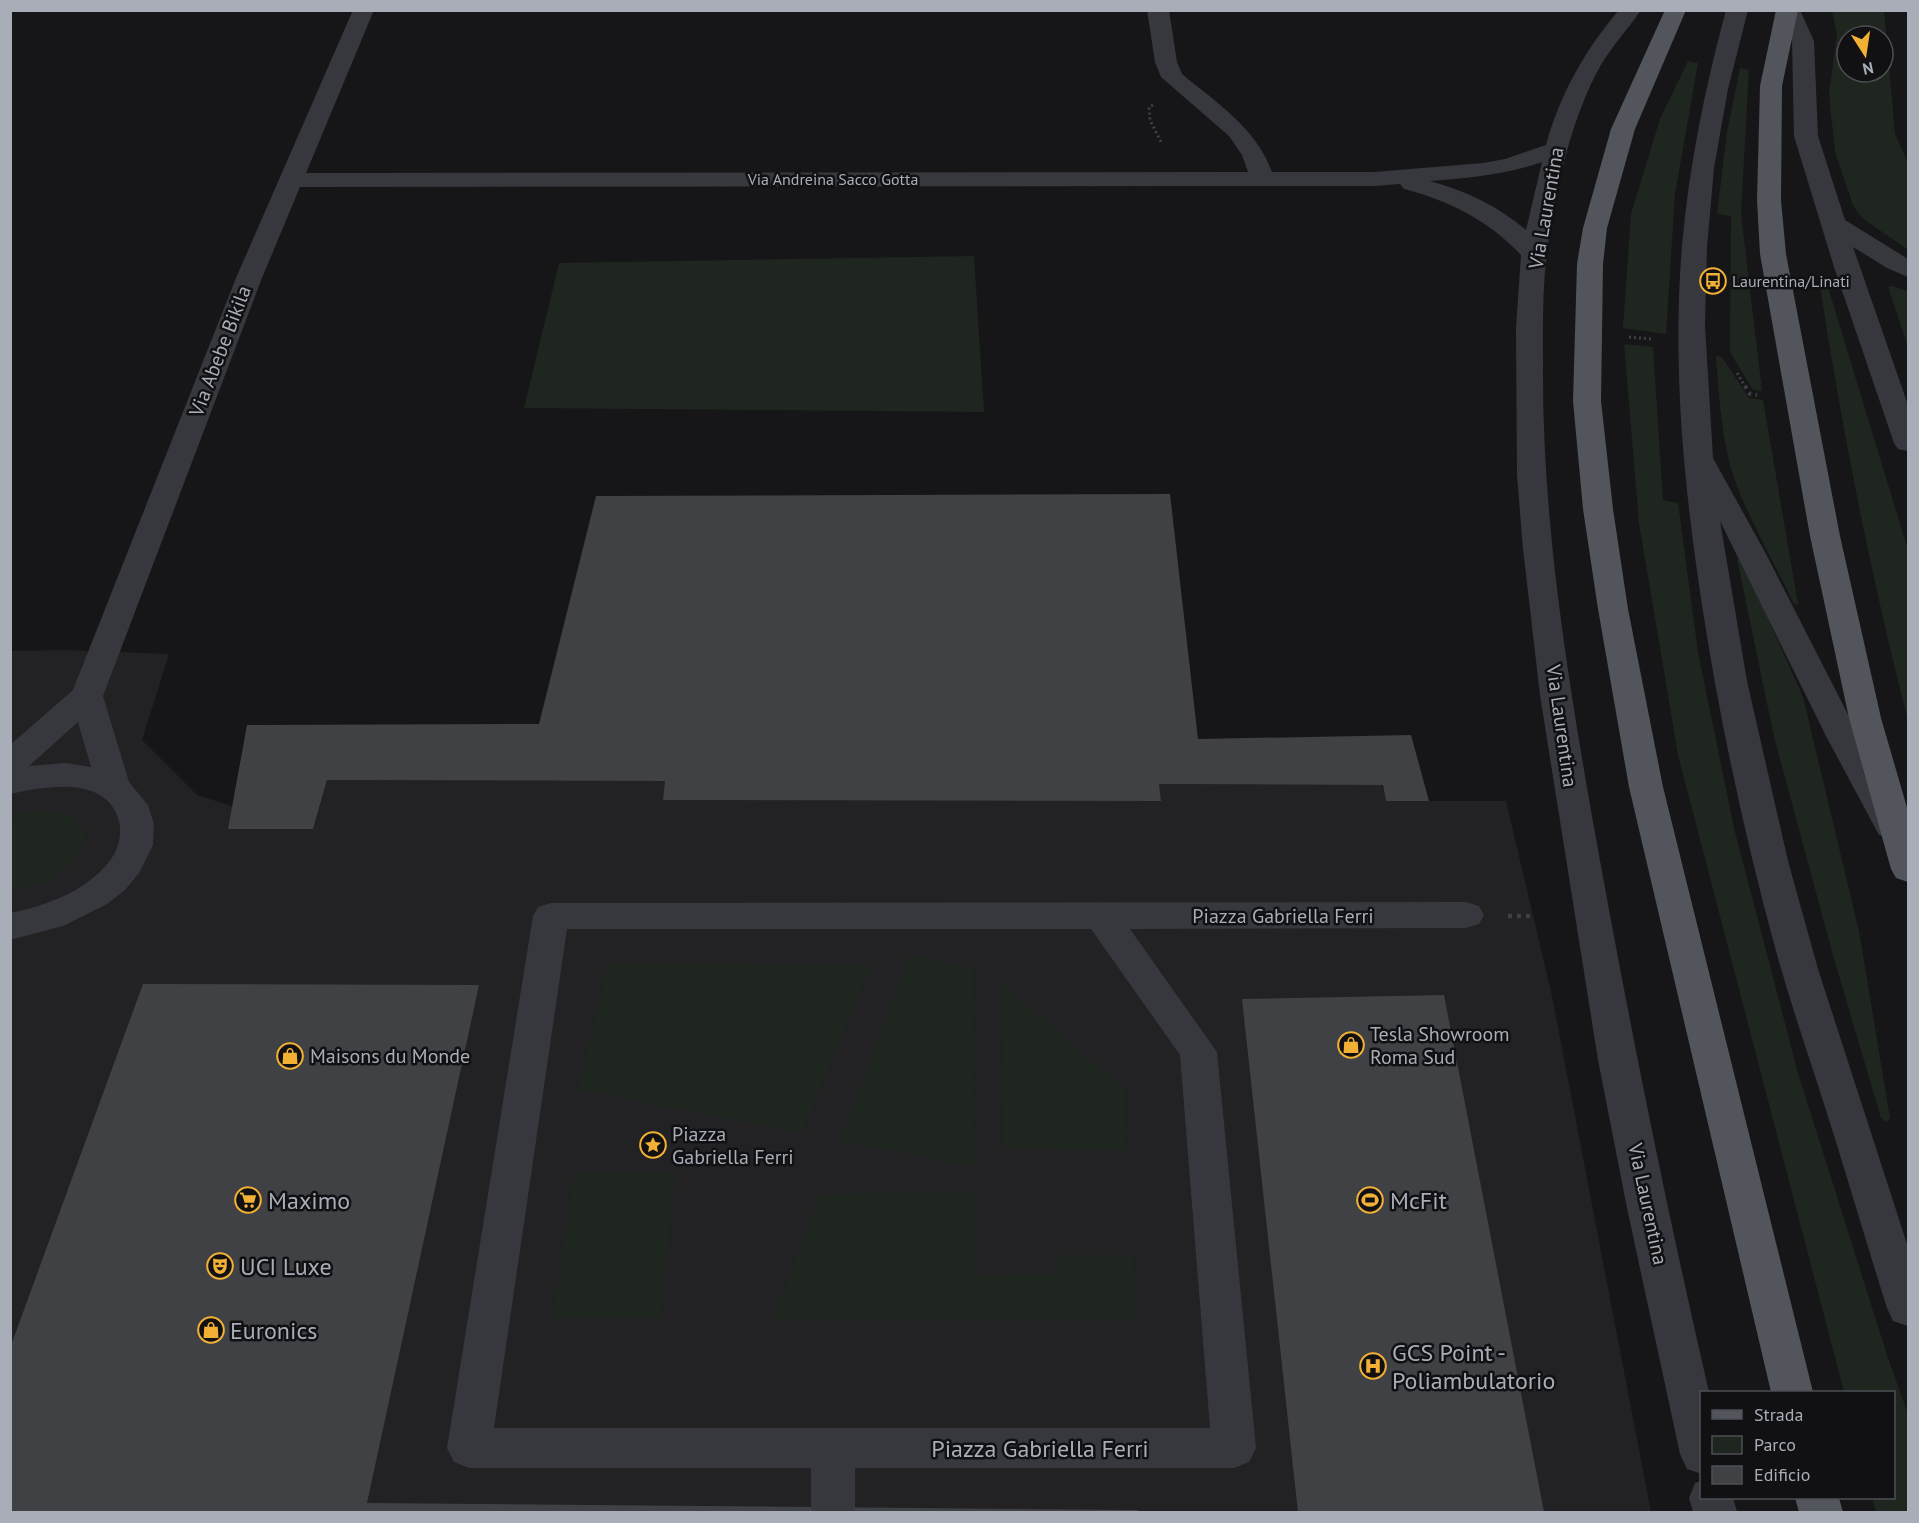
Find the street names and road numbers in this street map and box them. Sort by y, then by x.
street label: Via Laurentina [1522,145,1570,272]
street label: Via Andreina Sacco Gotta [747,169,918,189]
street label: Via Abebe Bikila [183,282,257,421]
street label: Via Laurentina [1540,662,1583,789]
street label: Piazza Gabriella Ferri [1192,903,1374,929]
street label: Via Laurentina [1622,1140,1674,1267]
street label: Piazza Gabriella Ferri [931,1433,1149,1464]

